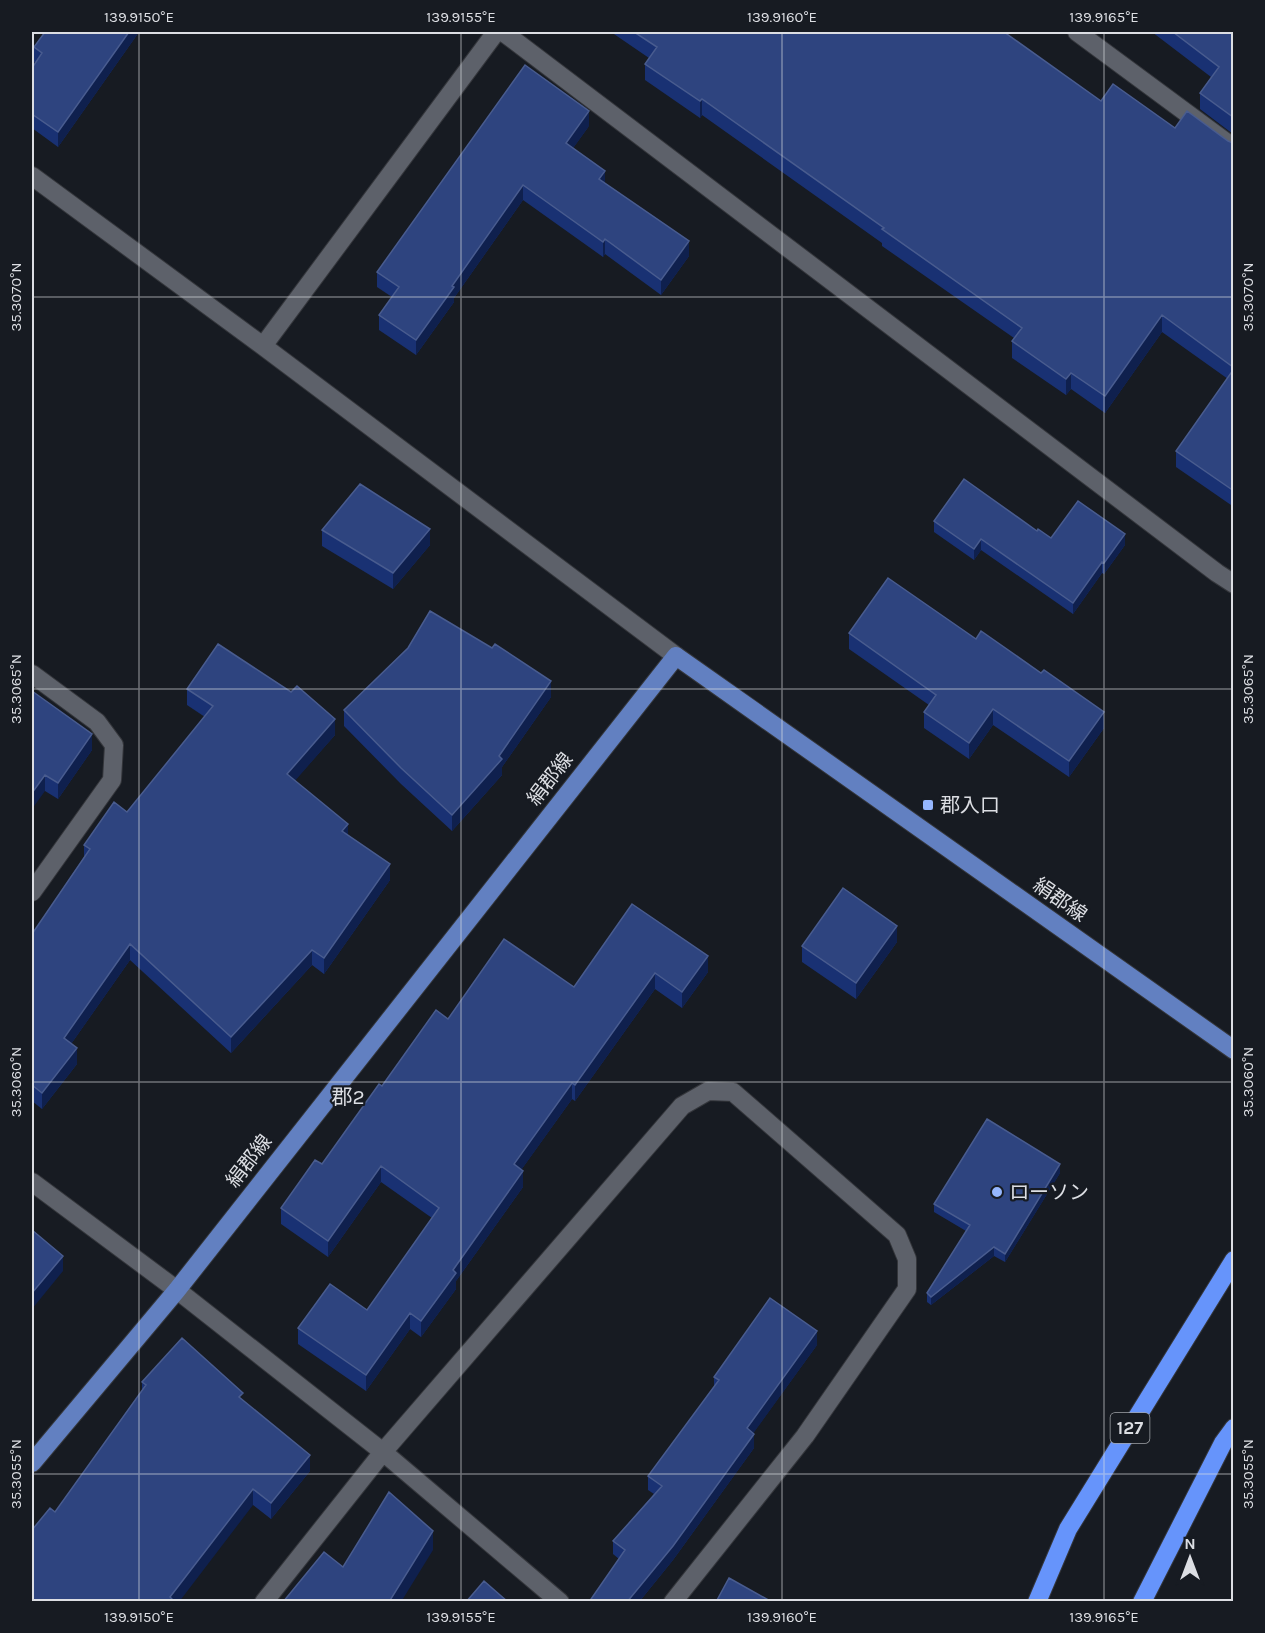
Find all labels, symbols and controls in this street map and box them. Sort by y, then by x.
text: 139.9150°E [104,8,174,26]
text: 139.9155°E [426,8,496,26]
text: 139.9160°E [747,8,817,26]
text: 139.9165°E [1069,8,1139,26]
text: 35.3070°N [7,262,25,332]
text: 35.3070°N [1239,262,1257,332]
text: 35.3065°N [7,654,25,724]
text: 35.3065°N [1239,654,1257,724]
street label: 絹郡線 [522,748,578,810]
place label: 郡入口 [940,794,1000,817]
marker: 郡入口 [921,798,935,812]
street label: 絹郡線 [1029,873,1091,927]
text: 35.3060°N [7,1047,25,1117]
text: 35.3060°N [1239,1047,1257,1117]
district label: 郡2 [331,1085,365,1109]
street label: 絹郡線 [221,1130,277,1192]
place label: ローソン [1009,1181,1089,1204]
marker: ローソン [990,1185,1004,1199]
road number: 127 [1110,1413,1150,1443]
text: 35.3055°N [7,1439,25,1509]
text: 35.3055°N [1239,1439,1257,1509]
north arrow [1160,1528,1220,1588]
text: N [1184,1534,1196,1553]
text: 139.9150°E [104,1608,174,1626]
text: 139.9155°E [426,1608,496,1626]
text: 139.9160°E [747,1608,817,1626]
text: 139.9165°E [1069,1608,1139,1626]

